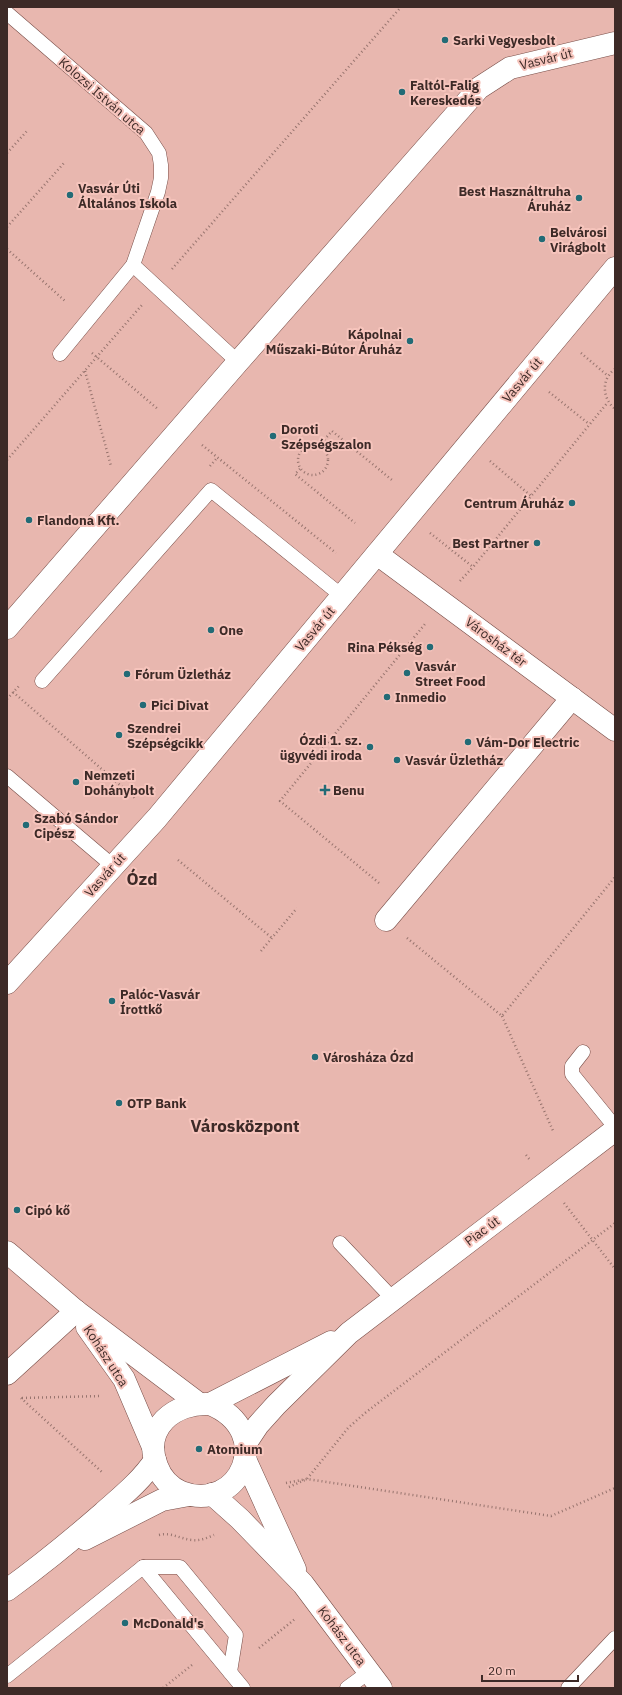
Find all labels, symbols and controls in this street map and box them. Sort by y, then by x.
place label: Sarki Vegyesbolt [453,32,555,49]
marker: Sarki Vegyesbolt [440,35,450,45]
street label: Vasvár út [518,44,574,74]
street label: Kolozsi István utca [55,54,149,138]
place label: Faltól-Falig Kereskedés [410,77,482,109]
marker: Faltól-Falig Kereskedés [397,87,407,97]
place label: Vasvár Úti Általános Iskola [78,180,177,212]
place label: Best Használtruha Áruház [458,183,571,215]
marker: Vasvár Úti Általános Iskola [65,190,75,200]
marker: Best Használtruha Áruház [574,193,584,203]
place label: Belvárosi Virágbolt [550,224,607,256]
marker: Belvárosi Virágbolt [537,234,547,244]
place label: Kápolnai Műszaki-Bútor Áruház [266,326,402,358]
marker: Kápolnai Műszaki-Bútor Áruház [405,336,415,346]
street label: Vasvár út [498,354,546,406]
place label: Doroti Szépségszalon [281,421,372,453]
marker: Doroti Szépségszalon [268,431,278,441]
place label: Centrum Áruház [464,495,564,512]
marker: Centrum Áruház [567,498,577,508]
place label: Flandona Kft. [37,512,120,529]
marker: Flandona Kft. [24,515,34,525]
place label: Best Partner [452,535,529,552]
marker: Best Partner [532,538,542,548]
street label: Vasvár út [291,603,339,655]
street label: Városház tér [462,613,530,671]
place label: One [219,622,243,639]
marker: One [206,625,216,635]
place label: Rina Pékség [347,639,423,656]
marker: Rina Pékség [425,642,435,652]
place label: Vasvár Street Food [415,658,486,690]
place label: Fórum Üzletház [135,666,231,683]
marker: Vasvár Street Food [402,668,412,678]
marker: Fórum Üzletház [122,669,132,679]
place label: Inmedio [395,689,446,706]
marker: Inmedio [382,692,392,702]
place label: Pici Divat [151,697,209,714]
marker: Pici Divat [138,700,148,710]
place label: Szendrei Szépségcikk [127,720,204,752]
marker: Szendrei Szépségcikk [114,730,124,740]
place label: Ózdi 1. sz. ügyvédi iroda [280,732,362,764]
place label: Vám-Dor Electric [476,734,580,751]
marker: Vám-Dor Electric [463,737,473,747]
marker: Ózdi 1. sz. ügyvédi iroda [365,742,375,752]
place label: Vasvár Üzletház [405,752,503,769]
marker: Vasvár Üzletház [392,755,402,765]
place label: Nemzeti Dohánybolt [84,767,154,799]
marker: Nemzeti Dohánybolt [71,777,81,787]
place label: Benu [333,782,364,799]
marker: Benu [320,785,330,795]
place label: Szabó Sándor Cipész [34,810,118,842]
marker: Szabó Sándor Cipész [21,820,31,830]
street label: Vasvár út [81,849,129,901]
district label: Ózd [126,868,158,890]
place label: Palóc-Vasvár Írottkő [120,986,200,1018]
marker: Palóc-Vasvár Írottkő [107,996,117,1006]
place label: Városháza Ózd [323,1049,414,1066]
marker: Városháza Ózd [310,1052,320,1062]
place label: OTP Bank [127,1095,187,1112]
marker: OTP Bank [114,1098,124,1108]
district label: Városközpont [190,1115,300,1137]
place label: Cipó kő [25,1202,70,1219]
marker: Cipó kő [12,1205,22,1215]
street label: Piac út [461,1212,503,1250]
street label: Kohász utca [80,1322,132,1390]
place label: Atomium [207,1441,263,1458]
marker: Atomium [194,1444,204,1454]
street label: Kohász utca [314,1603,370,1669]
place label: McDonald's [133,1615,204,1632]
marker: McDonald's [120,1618,130,1628]
scale bar [482,1657,578,1683]
text: 20 m [488,1663,516,1678]

